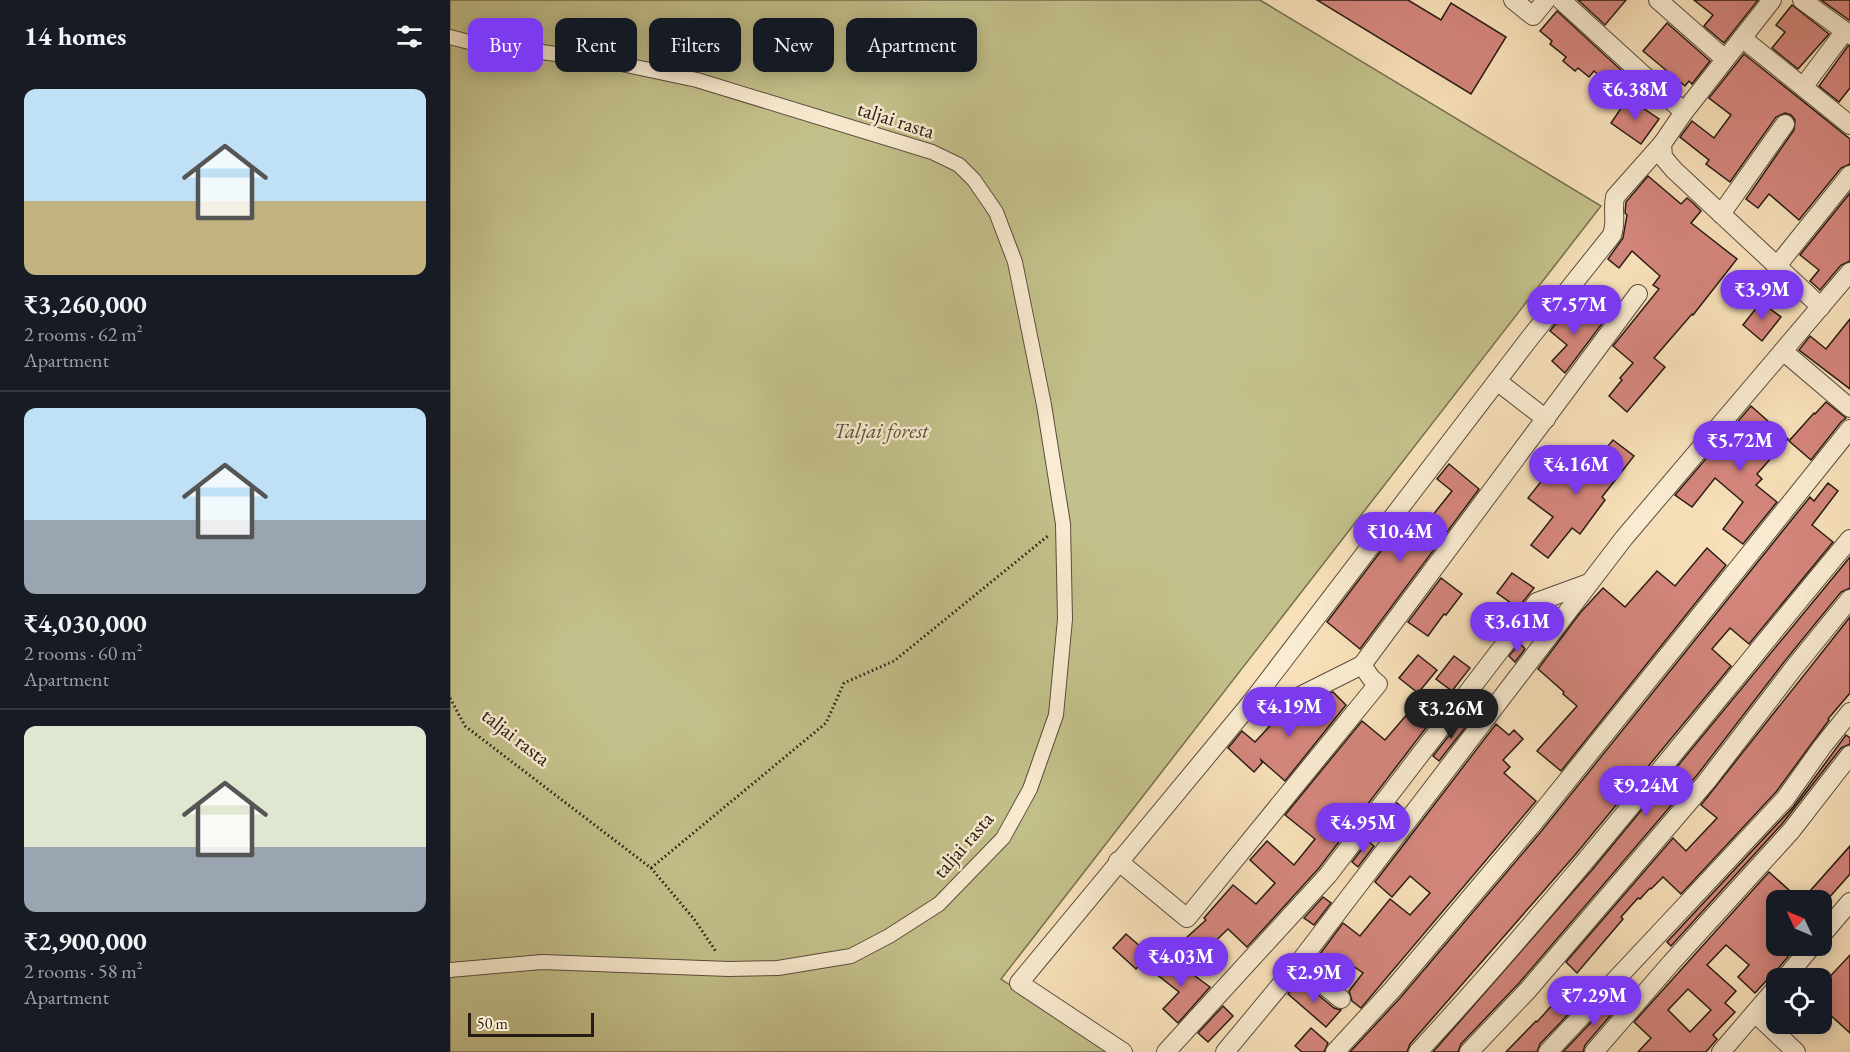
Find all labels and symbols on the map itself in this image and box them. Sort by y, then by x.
pin: ₹6.38M [1586,70,1684,121]
street label: taljai rasta [854,94,939,145]
pin: ₹3.9M [1720,270,1804,321]
pin: ₹7.57M [1525,285,1623,336]
park label: Taljai forest [834,417,929,444]
pin: ₹5.72M [1691,421,1789,472]
pin: ₹4.16M [1527,445,1625,496]
pin: ₹10.4M [1351,512,1449,563]
pin: ₹3.61M [1468,602,1566,653]
pin: ₹4.19M [1240,687,1338,738]
pin: ₹3.26M [1402,689,1500,740]
street label: taljai rasta [477,701,556,772]
pin: ₹9.24M [1597,766,1695,817]
pin: ₹4.95M [1314,803,1412,854]
street label: taljai rasta [926,805,999,884]
north arrow [1766,890,1832,956]
pin: ₹4.03M [1132,937,1230,988]
pin: ₹2.9M [1272,953,1356,1004]
pin: ₹7.29M [1545,976,1643,1027]
scale bar [468,1010,594,1038]

